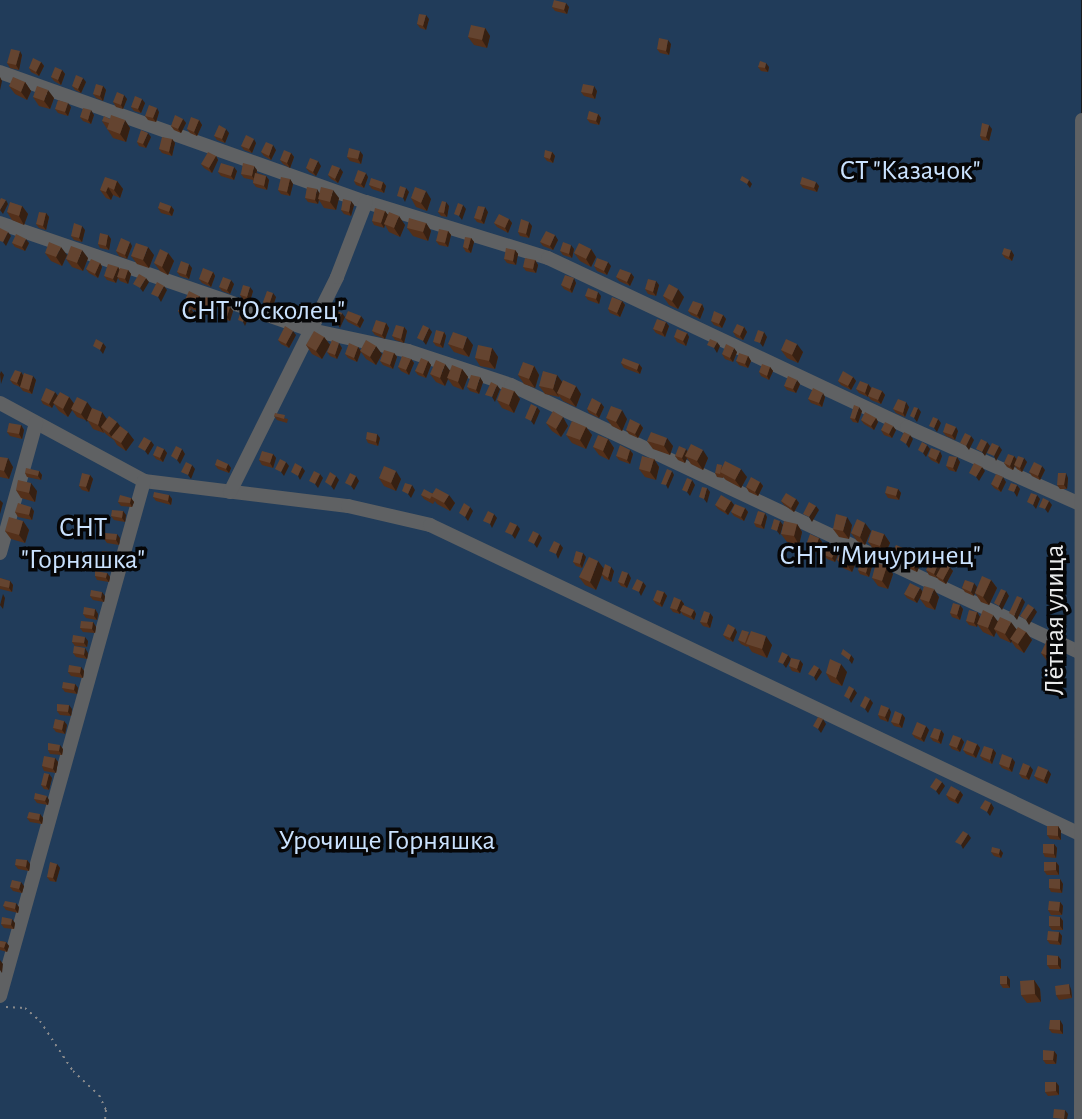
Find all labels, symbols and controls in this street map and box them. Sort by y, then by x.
park label: СТ "Казачок" [839,154,981,188]
park label: СНТ "Осколец" [181,294,345,328]
park label: СНТ "Горняшка" [21,511,145,577]
park label: СНТ "Мичуринец" [779,539,981,573]
street label: Лётная улица [1038,545,1072,695]
park label: Урочище Горняшка [279,824,495,858]

